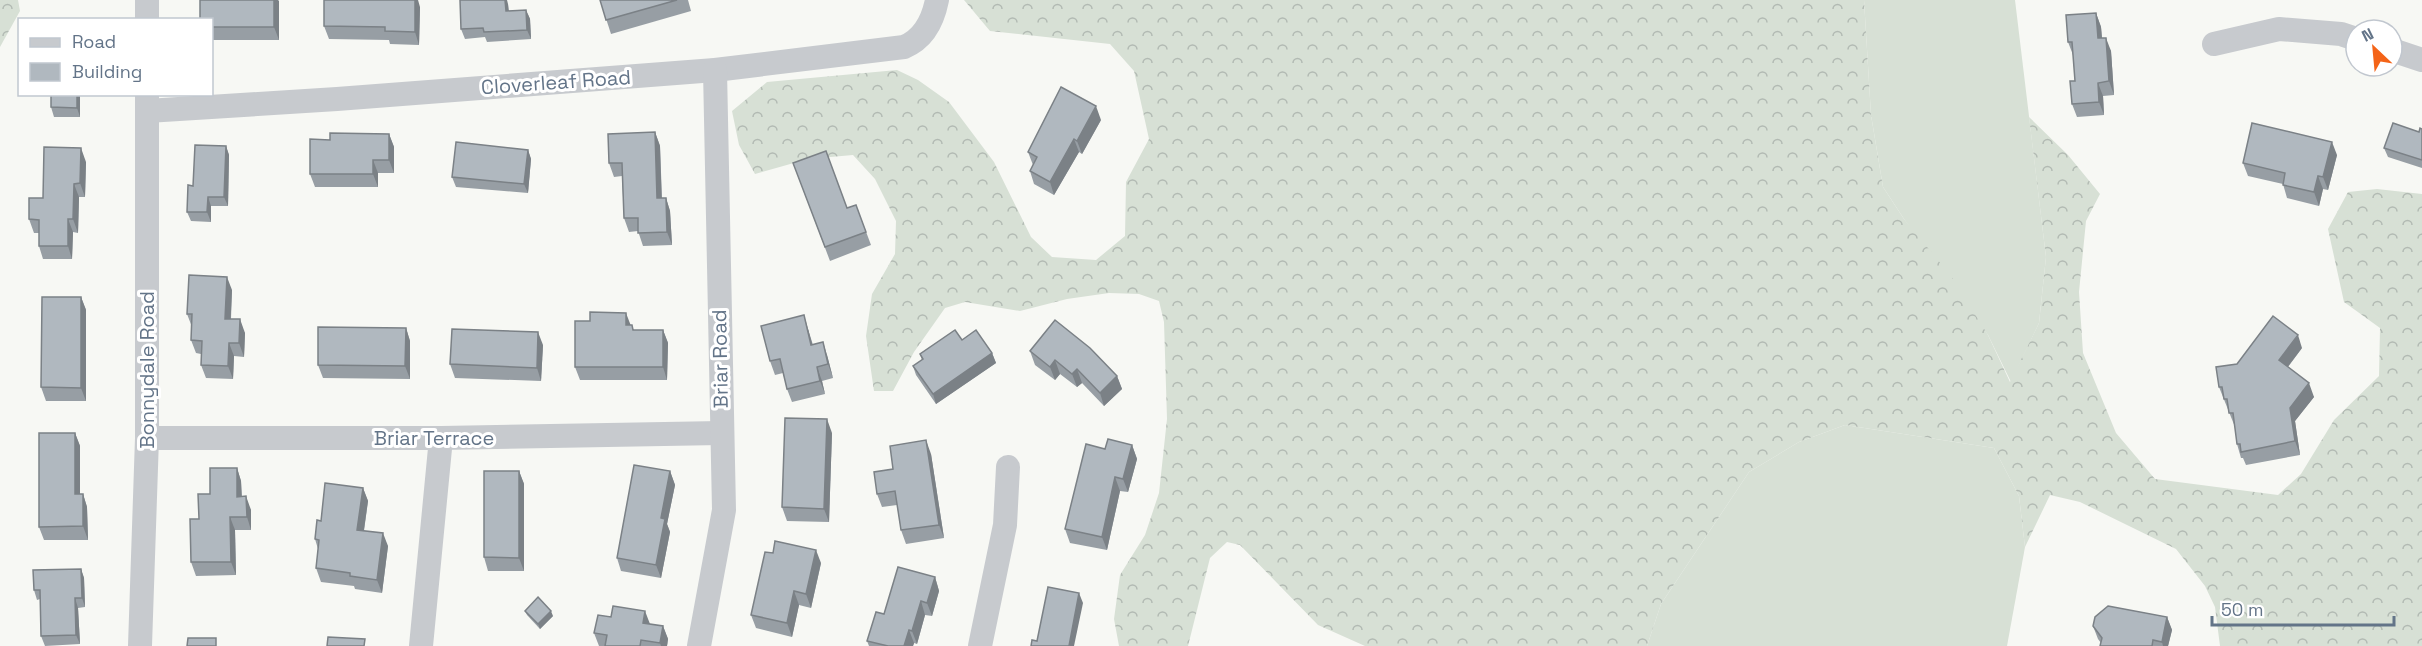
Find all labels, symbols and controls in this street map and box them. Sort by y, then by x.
legend [18,18,213,96]
north arrow [2344,18,2404,78]
text: N [2358,23,2377,47]
text: Road [72,30,116,53]
text: Building [72,60,142,83]
street label: Cloverleaf Road [480,64,632,100]
street label: Bonnydale Road [134,291,160,449]
street label: Briar Road [706,309,734,409]
street label: Briar Terrace [374,425,494,451]
scale bar [2212,589,2394,627]
text: 50 m [2221,598,2263,621]

